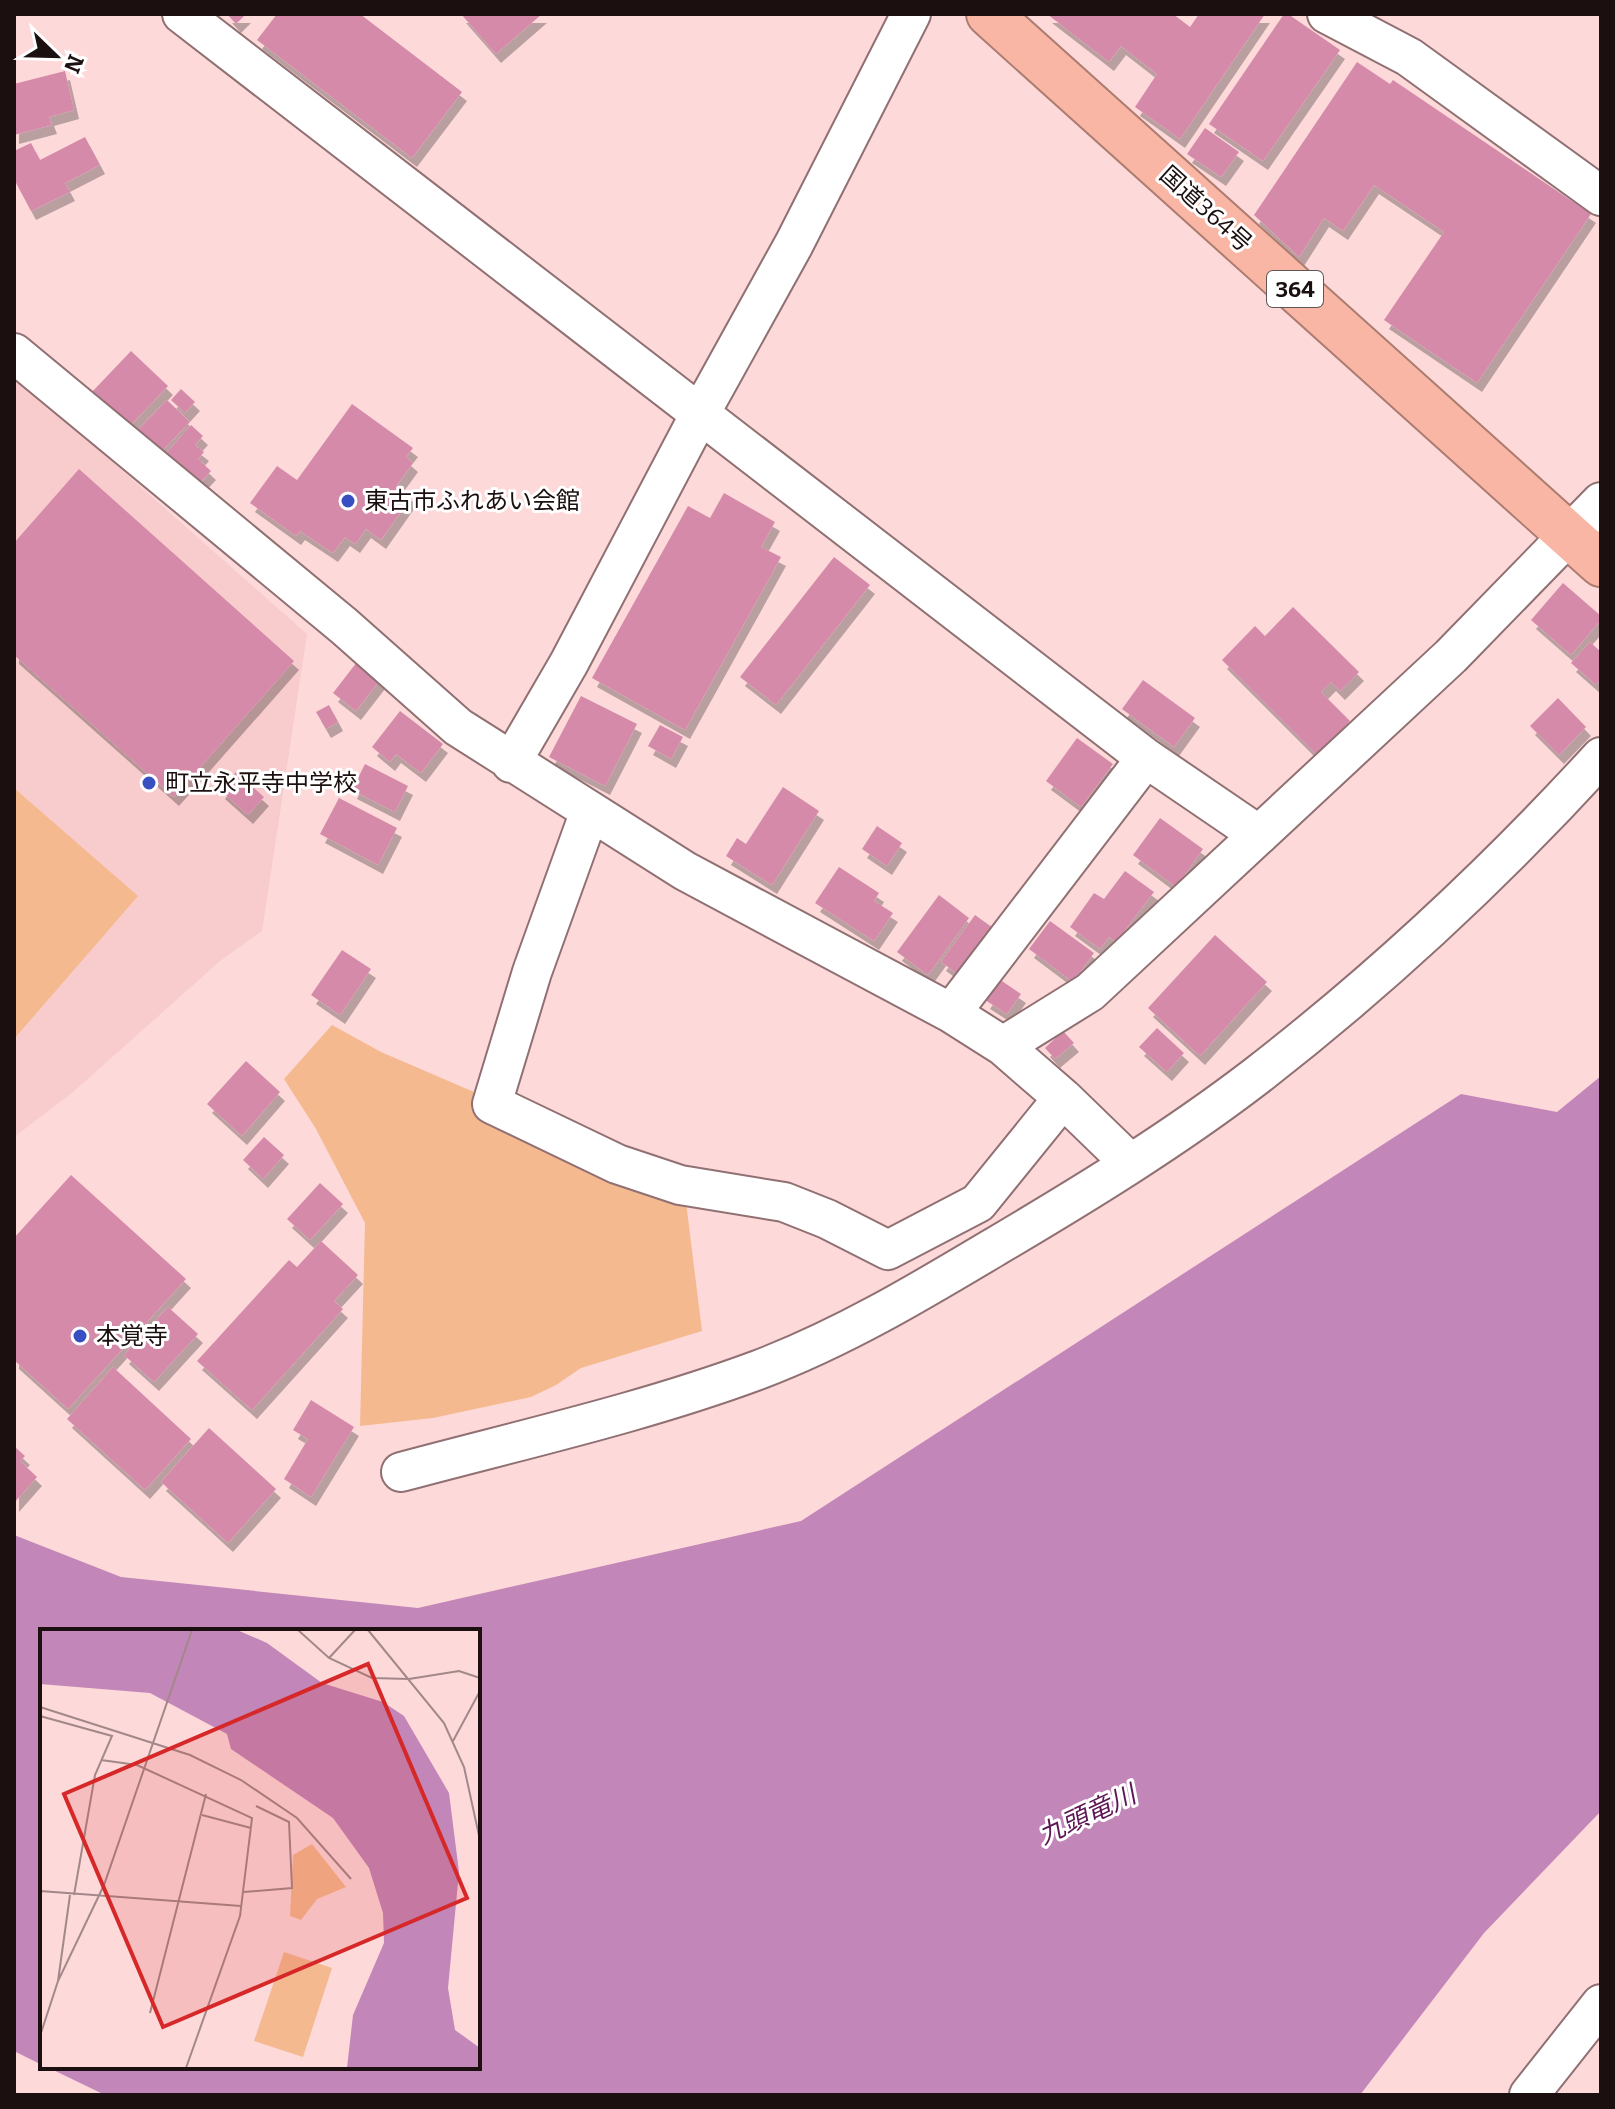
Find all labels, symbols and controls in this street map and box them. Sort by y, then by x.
north arrow [16,16,96,96]
text: N [58,51,90,77]
street label: 国道364号 [1154,160,1258,258]
road number: 364 [1267,271,1323,307]
place label: 東古市ふれあい会館 [364,487,580,515]
marker: 東古市ふれあい会館 [339,492,357,510]
place label: 町立永平寺中学校 [165,769,357,797]
marker: 町立永平寺中学校 [140,774,158,792]
place label: 本覚寺 [96,1322,168,1350]
marker: 本覚寺 [71,1327,89,1345]
inset map [40,1629,480,2069]
water label: 九頭竜川 [1033,1778,1143,1851]

